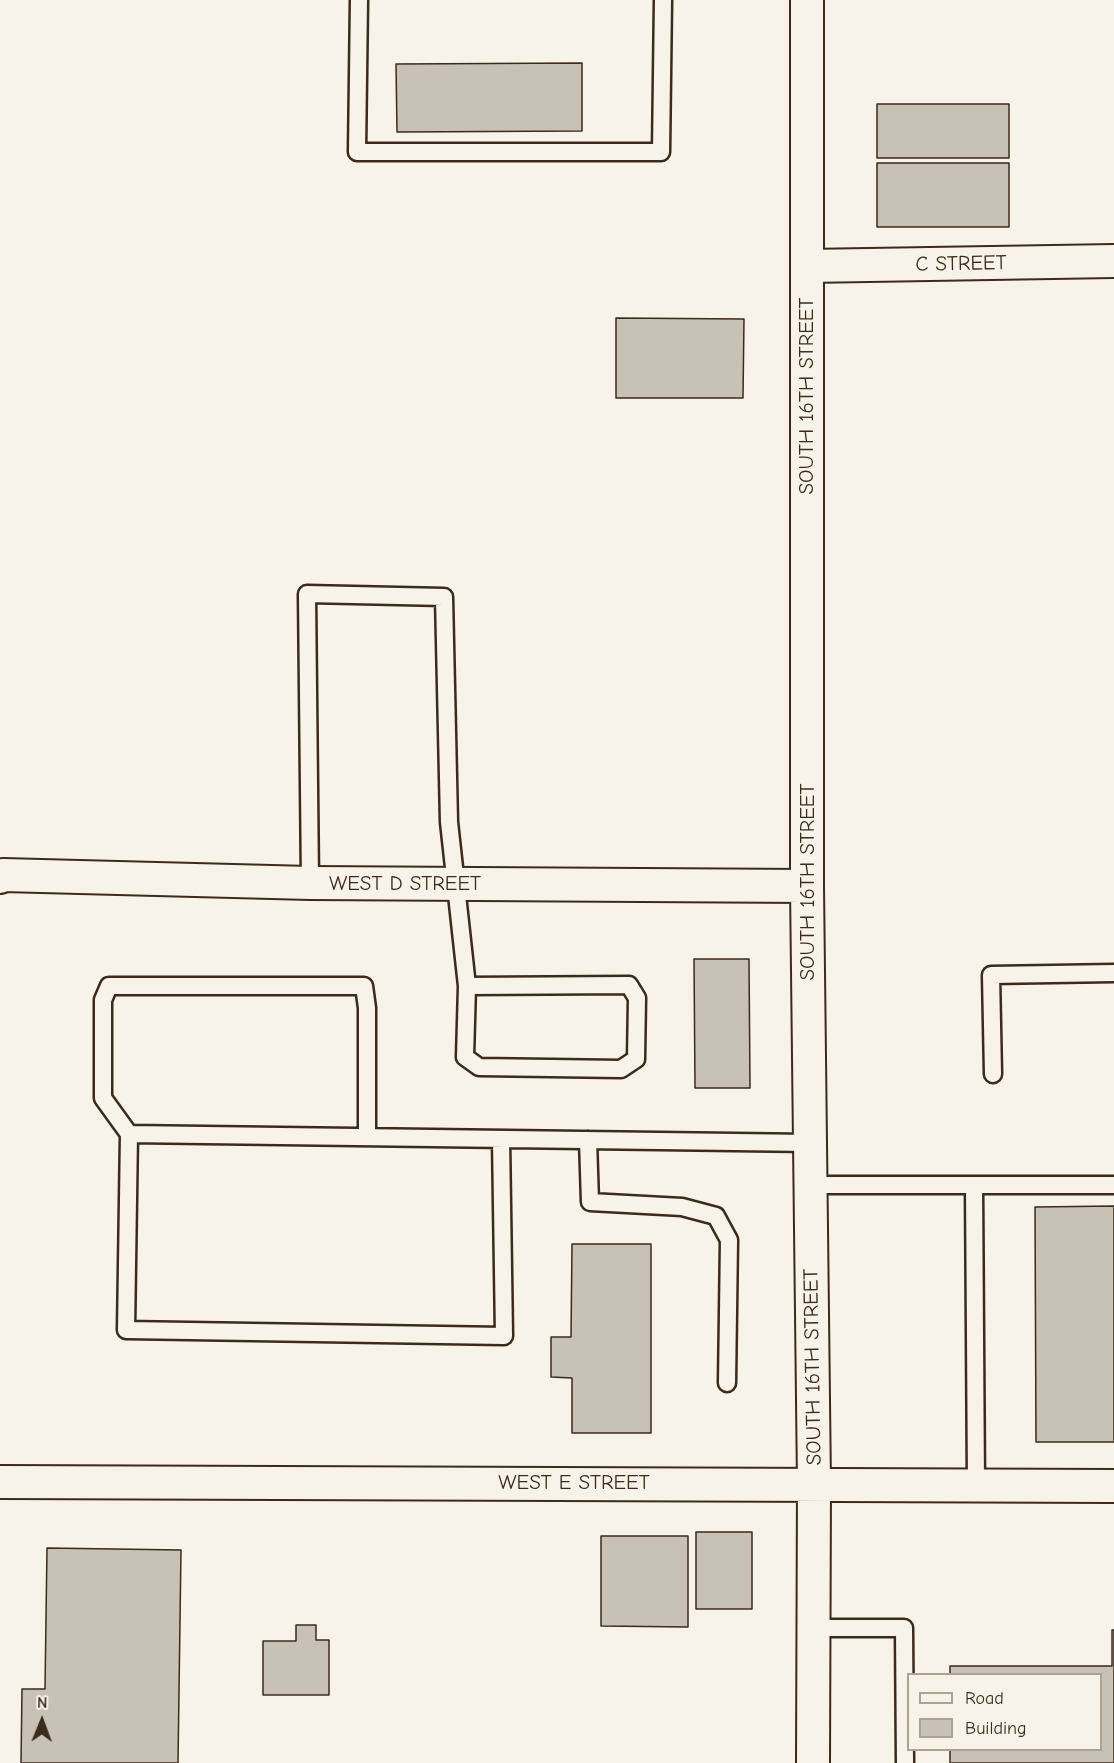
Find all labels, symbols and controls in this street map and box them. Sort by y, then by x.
street label: C STREET [915,251,1007,277]
street label: SOUTH 16TH STREET [794,298,820,494]
street label: SOUTH 16TH STREET [795,784,821,980]
street label: WEST D STREET [329,871,481,897]
street label: SOUTH 16TH STREET [799,1268,827,1466]
street label: WEST E STREET [498,1470,650,1496]
legend [907,1673,1102,1751]
text: Road [965,1688,1004,1709]
north arrow [12,1691,72,1751]
text: N [37,1694,48,1712]
text: Building [965,1718,1027,1739]

